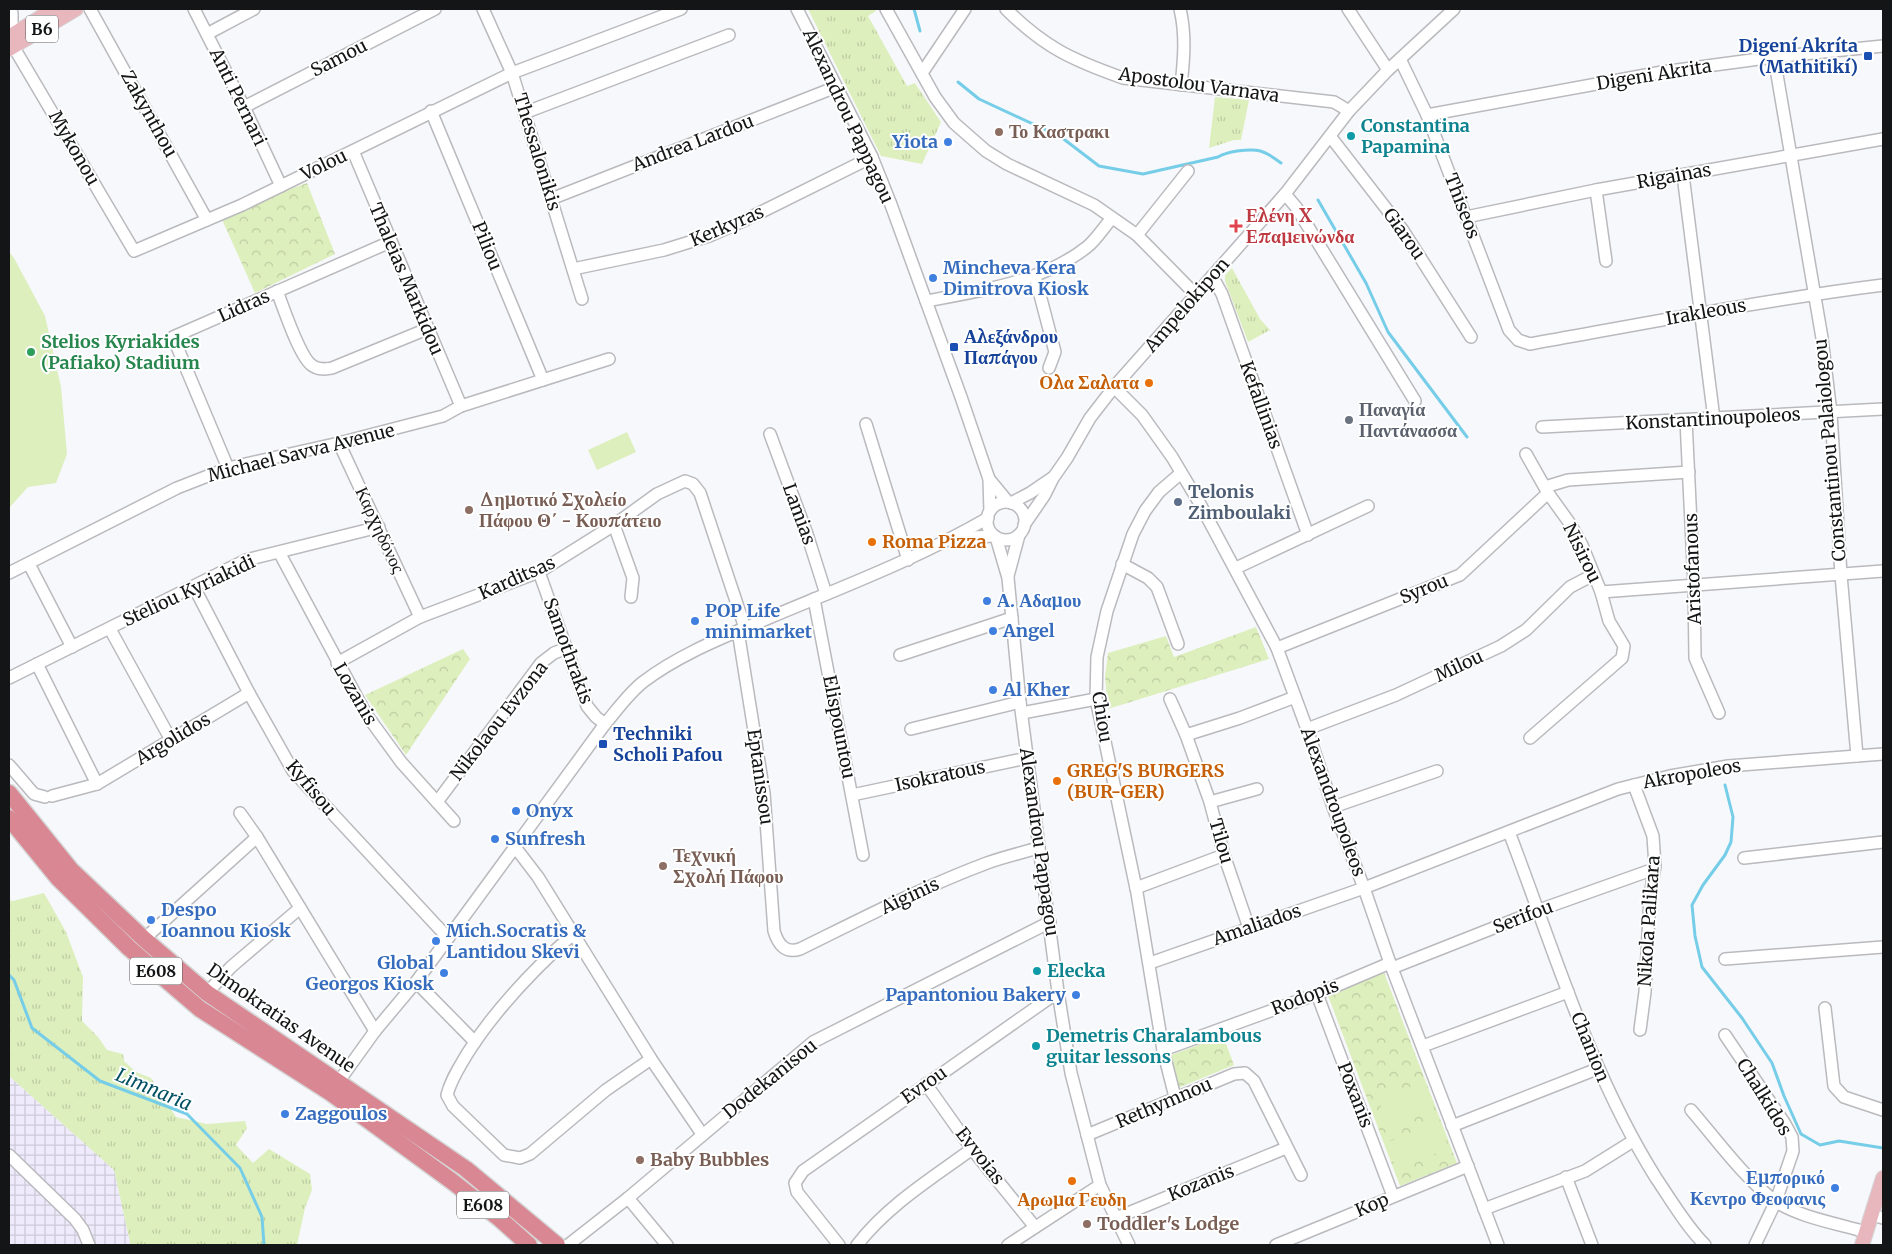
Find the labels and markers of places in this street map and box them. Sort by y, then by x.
place label: Digení Akríta (Mathitikí) [1739,34,1858,78]
marker: Digení Akríta (Mathitikí) [1862,50,1874,62]
place label: Constantina Papamina [1361,114,1470,158]
place label: Το Καστρακι [1009,120,1110,143]
marker: Το Καστρακι [993,126,1005,138]
place label: Yiota [891,130,938,153]
marker: Constantina Papamina [1345,130,1357,142]
marker: Yiota [942,136,954,148]
place label: Ελένη Χ Επαμεινώνδα [1246,204,1354,248]
marker: Ελένη Χ Επαμεινώνδα [1230,220,1242,232]
place label: Mincheva Kera Dimitrova Kiosk [943,256,1089,300]
marker: Mincheva Kera Dimitrova Kiosk [927,272,939,284]
place label: Αλεξάνδρου Παπάγου [964,325,1058,369]
place label: Stelios Kyriakides (Pafiako) Stadium [41,330,200,374]
marker: Αλεξάνδρου Παπάγου [948,341,960,353]
marker: Stelios Kyriakides (Pafiako) Stadium [25,346,37,358]
place label: Ολα Σαλατα [1039,371,1139,394]
marker: Ολα Σαλατα [1143,377,1155,389]
place label: Παναγία Παντάνασσα [1359,398,1457,442]
marker: Παναγία Παντάνασσα [1343,414,1355,426]
place label: Telonis Zimboulaki [1188,480,1291,524]
place label: Δημοτικό Σχολείο Πάφου Θ΄ - Κουπάτειο [479,488,662,532]
marker: Telonis Zimboulaki [1172,496,1184,508]
marker: Δημοτικό Σχολείο Πάφου Θ΄ - Κουπάτειο [463,504,475,516]
place label: Roma Pizza [882,530,986,553]
marker: Roma Pizza [866,536,878,548]
place label: Α. Αδαμου [997,589,1081,612]
marker: Α. Αδαμου [981,595,993,607]
place label: POP Life minimarket [705,599,813,643]
marker: POP Life minimarket [689,615,701,627]
place label: Angel [1002,619,1055,642]
marker: Angel [987,625,999,637]
place label: Al Kher [1002,678,1070,701]
marker: Al Kher [987,684,999,696]
place label: Techniki Scholi Pafou [613,722,723,766]
marker: Techniki Scholi Pafou [597,738,609,750]
place label: GREG'S BURGERS (BUR-GER) [1067,759,1225,803]
marker: GREG'S BURGERS (BUR-GER) [1051,775,1063,787]
place label: Onyx [526,799,573,822]
marker: Onyx [510,805,522,817]
place label: Sunfresh [505,827,586,850]
marker: Sunfresh [489,833,501,845]
place label: Τεχνική Σχολή Πάφου [673,844,784,888]
marker: Τεχνική Σχολή Πάφου [657,860,669,872]
place label: Despo Ioannou Kiosk [161,898,291,942]
marker: Despo Ioannou Kiosk [145,914,157,926]
place label: Mich.Socratis & Lantidou Skevi [446,919,587,963]
marker: Mich.Socratis & Lantidou Skevi [430,935,442,947]
place label: Global Georgos Kiosk [305,951,434,995]
place label: Elecka [1047,959,1105,982]
marker: Elecka [1031,965,1043,977]
marker: Global Georgos Kiosk [438,967,450,979]
place label: Papantoniou Bakery [885,983,1066,1006]
marker: Papantoniou Bakery [1070,989,1082,1001]
place label: Demetris Charalambous guitar lessons [1046,1024,1262,1068]
marker: Demetris Charalambous guitar lessons [1030,1040,1042,1052]
place label: Zaggoulos [295,1102,387,1125]
marker: Zaggoulos [279,1108,291,1120]
place label: Baby Bubbles [650,1148,769,1171]
marker: Baby Bubbles [634,1154,646,1166]
place label: Εμπορικό Κεντρο Φεοφανις [1690,1166,1825,1210]
marker: Αρωμα Γευδη [1066,1175,1078,1187]
marker: Εμπορικό Κεντρο Φεοφανις [1829,1182,1841,1194]
place label: Αρωμα Γευδη [1017,1188,1127,1211]
place label: Toddler's Lodge [1097,1212,1239,1235]
marker: Toddler's Lodge [1081,1218,1093,1230]

